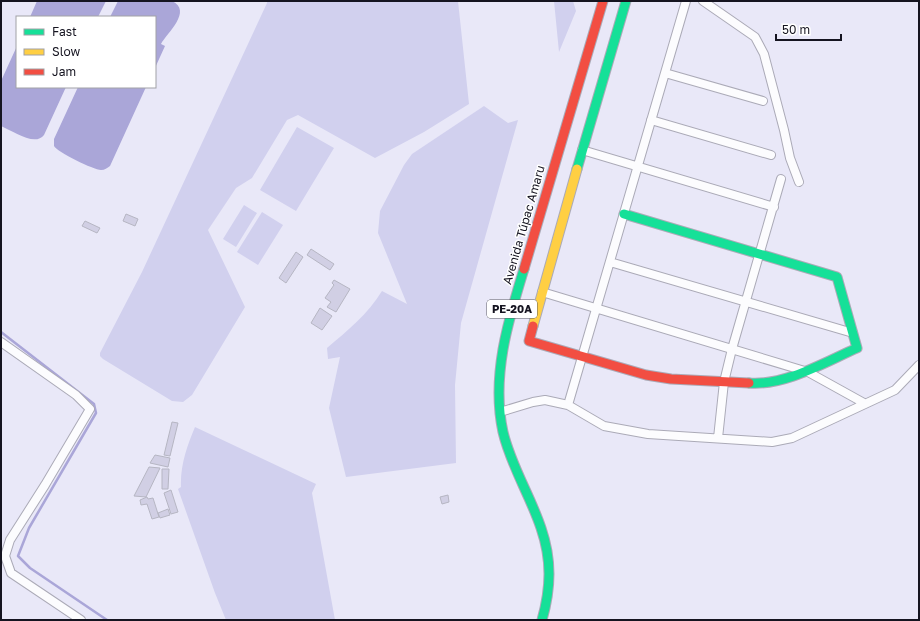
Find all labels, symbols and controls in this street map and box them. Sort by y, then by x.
legend [16,16,156,88]
scale bar [776,16,841,42]
text: 50 m [782,22,810,37]
text: Fast [52,24,77,39]
text: Slow [52,44,80,59]
text: Jam [52,64,76,79]
street label: Avenida Túpac Amaru [499,164,548,286]
road number: PE-20A [487,300,537,318]

